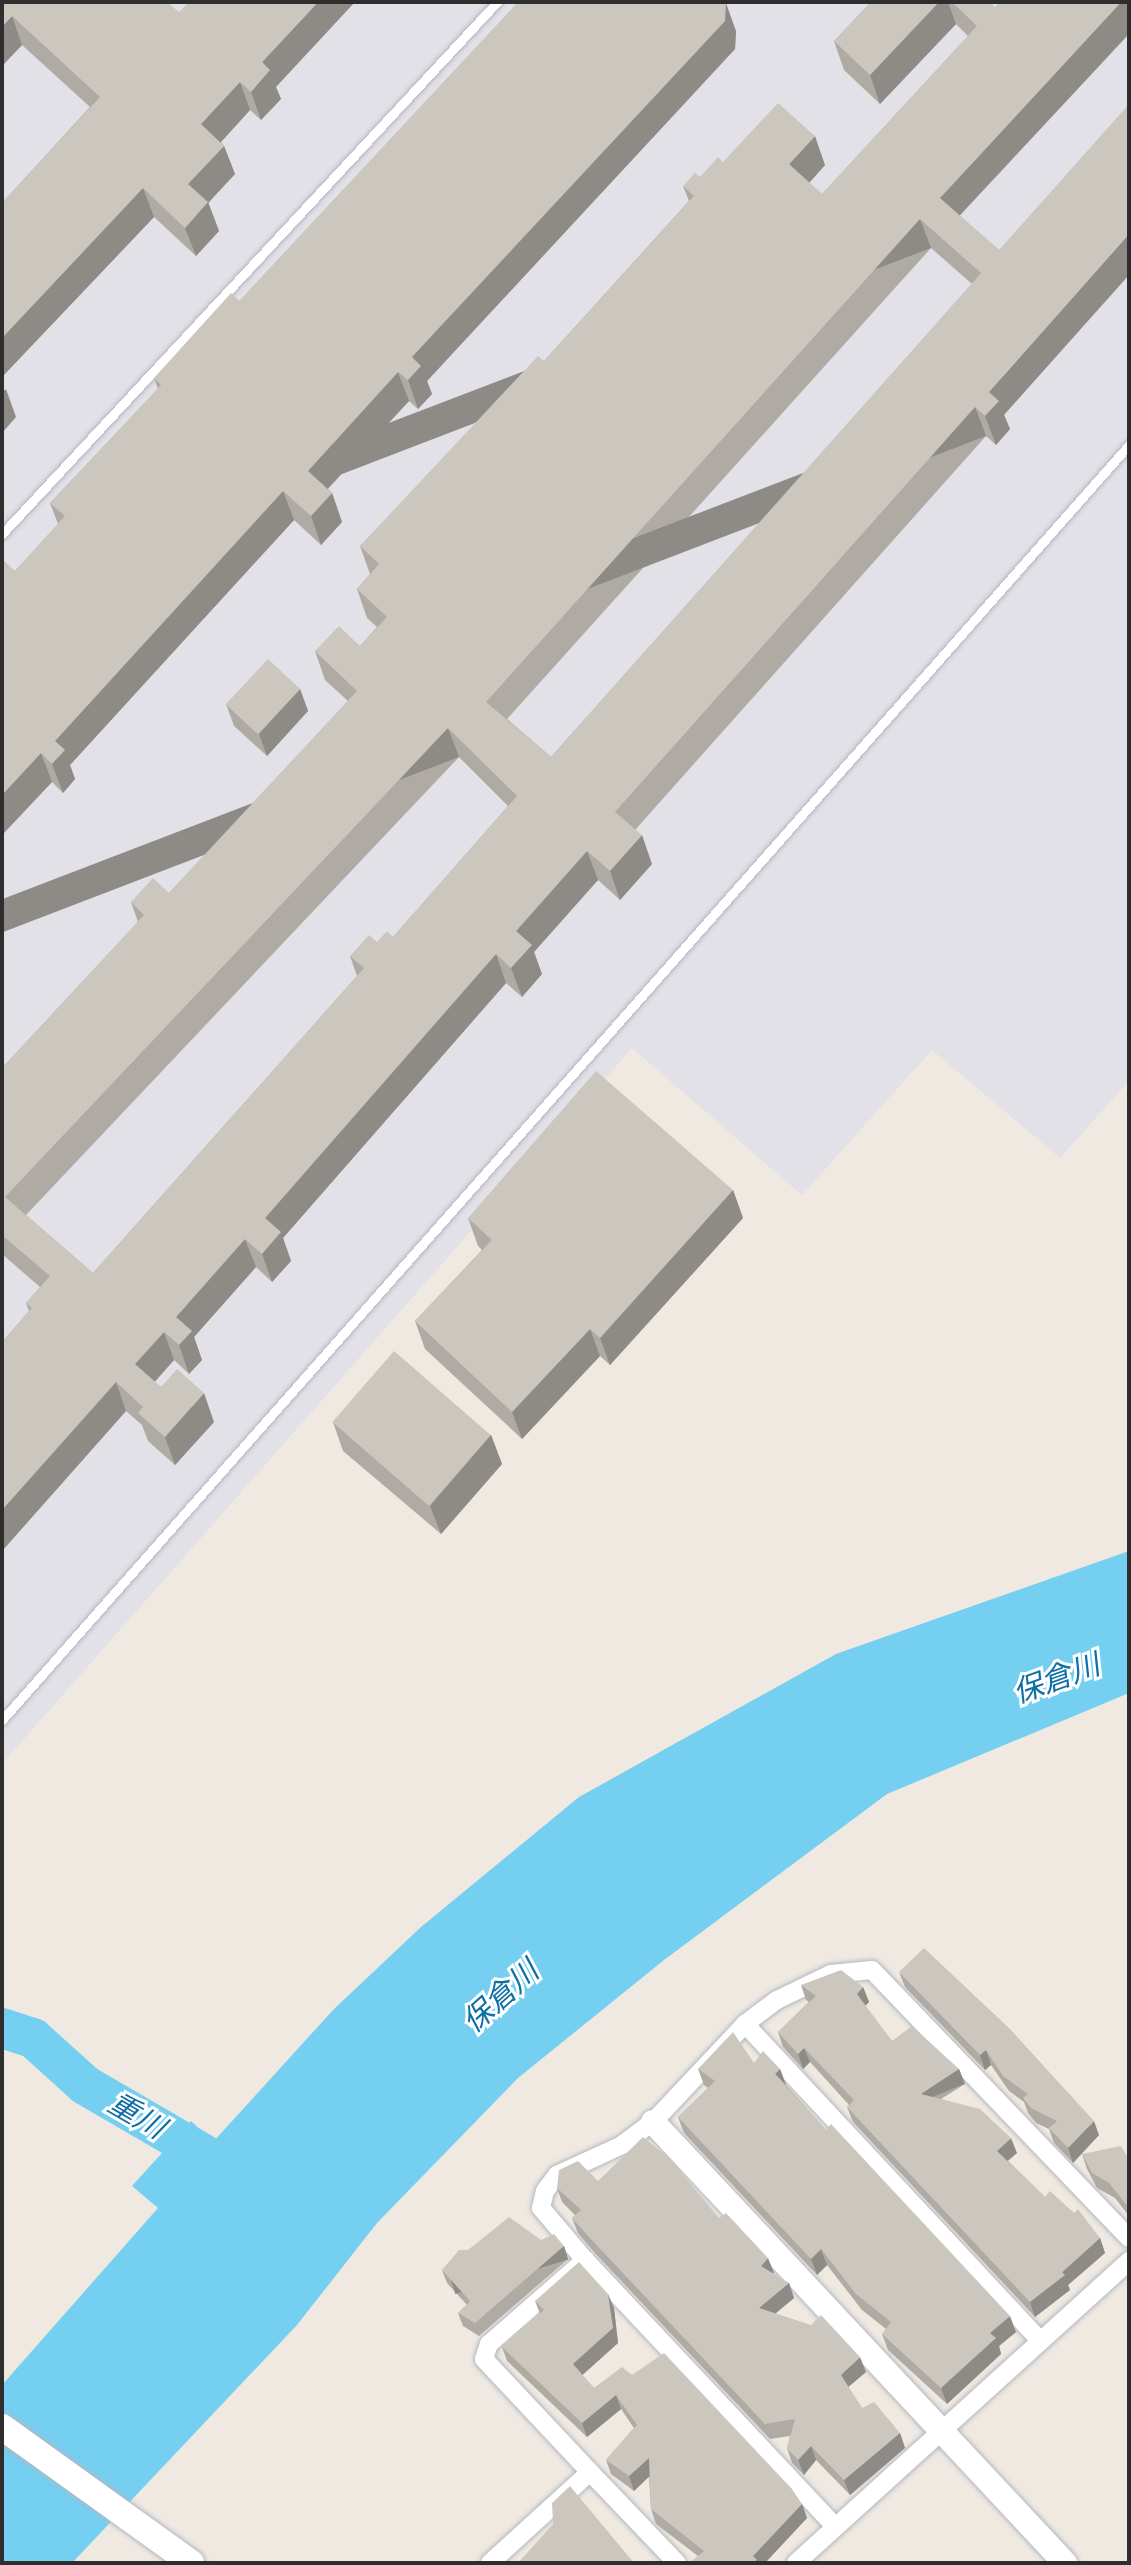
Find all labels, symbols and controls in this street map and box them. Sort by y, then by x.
water label: 保倉川 [1008,1646,1104,1710]
water label: 保倉川 [455,1953,545,2039]
water label: 重川 [102,2084,172,2146]

